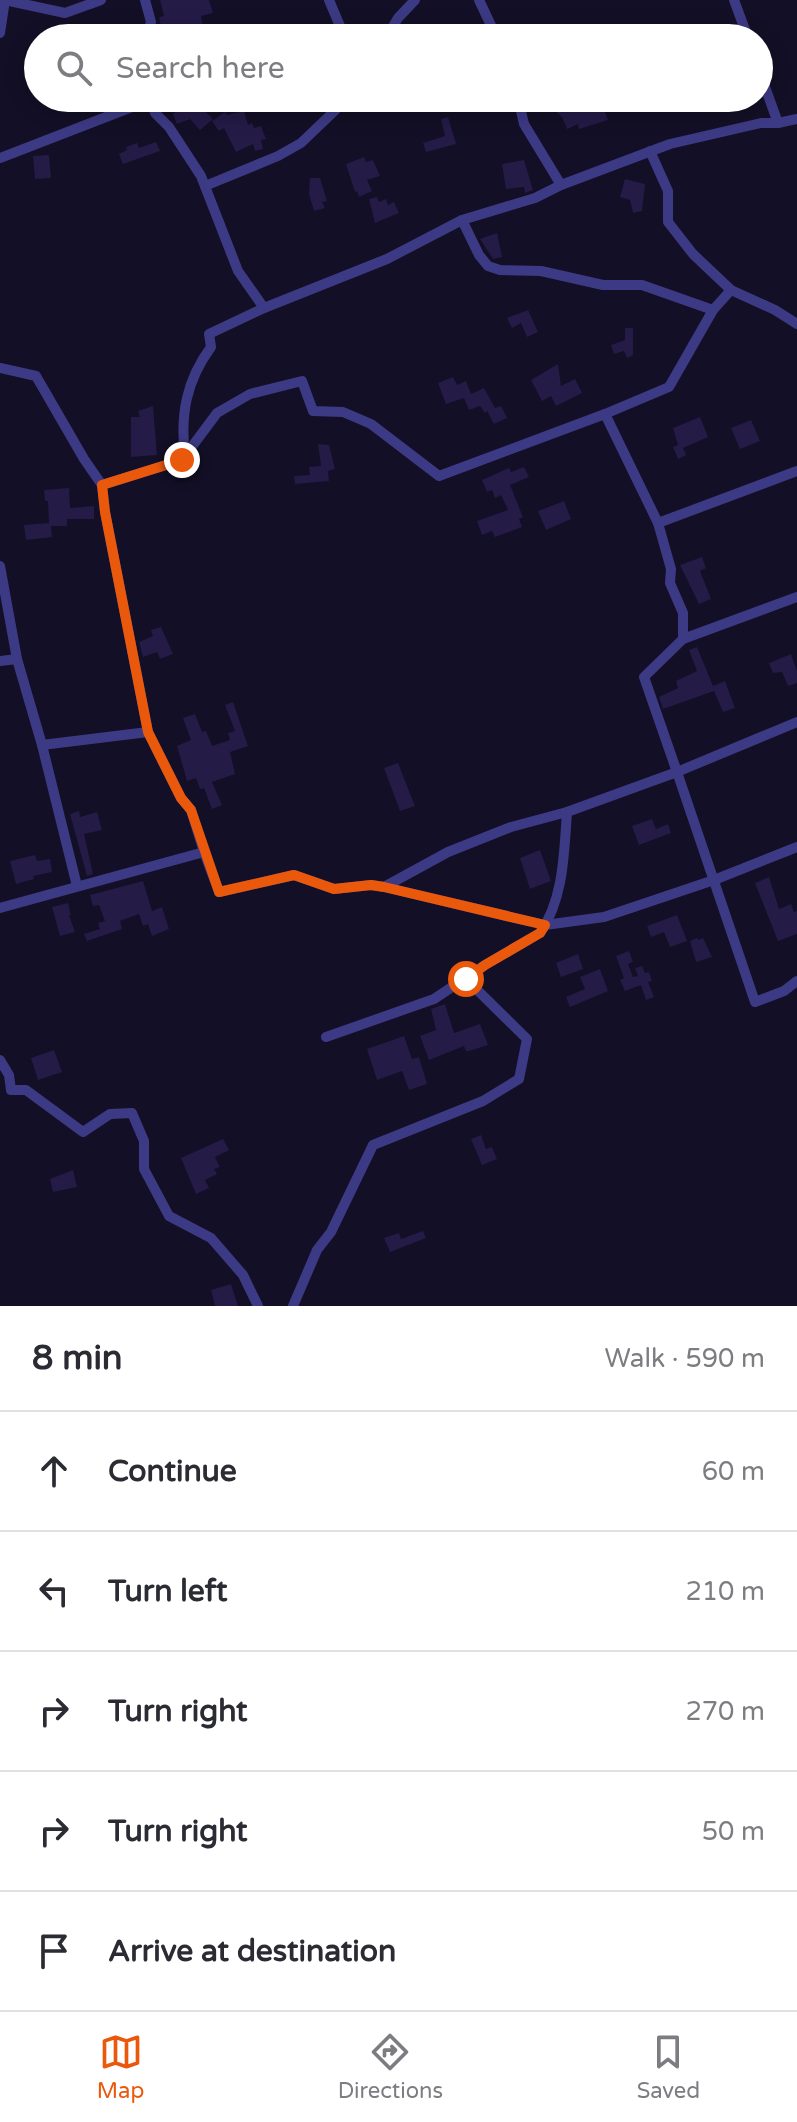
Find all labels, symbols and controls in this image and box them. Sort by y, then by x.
search box [24,24,773,112]
icon: search [52,46,96,90]
text: Search here [116,50,285,87]
route end [164,442,200,478]
route start [448,961,484,997]
text: 8 min [32,1338,123,1379]
text: Walk · 590 m [605,1343,765,1374]
icon: ahead [32,1449,76,1493]
text: Continue [108,1453,237,1490]
text: 60 m [702,1456,765,1487]
icon: left [32,1569,76,1613]
text: Turn left [108,1573,227,1610]
text: 210 m [685,1576,765,1607]
icon: right [32,1689,76,1733]
text: Turn right [108,1693,248,1730]
text: 270 m [685,1696,765,1727]
icon: right [32,1809,76,1853]
text: Turn right [108,1813,248,1850]
text: 50 m [702,1816,765,1847]
icon: arrive [32,1929,76,1973]
text: Arrive at destination [108,1933,396,1970]
tab: Map [97,2030,144,2104]
tab: Directions [338,2030,443,2104]
tab: Saved [637,2030,700,2104]

